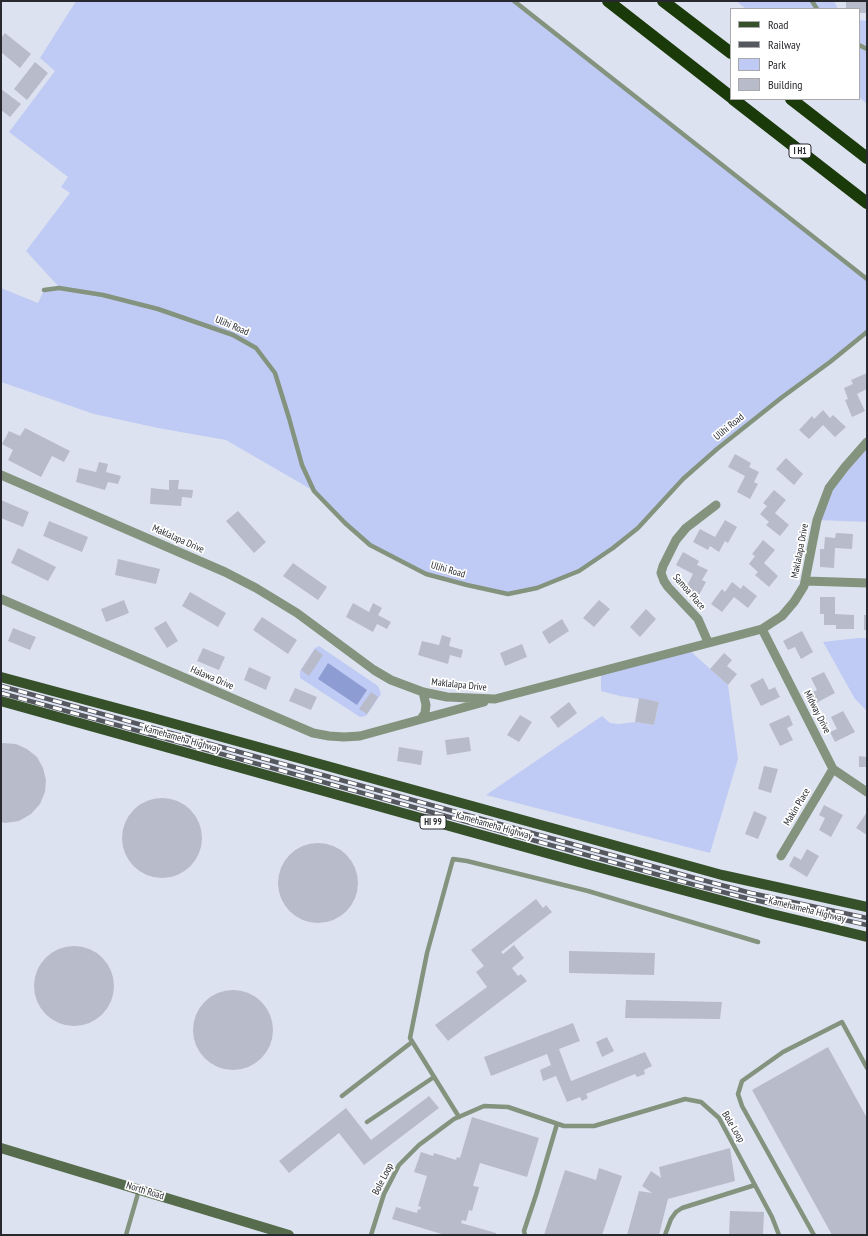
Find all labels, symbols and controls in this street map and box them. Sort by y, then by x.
legend [730,8,860,100]
text: Road [768,17,788,32]
text: Railway [768,37,800,52]
text: Park [768,57,786,72]
text: Building [768,77,803,92]
road number: I H1 [789,144,811,158]
street label: Ulihi Road [213,314,251,338]
street label: Ulihi Road [711,411,747,443]
street label: Maklalapa Drive [150,522,206,556]
street label: Maklalapa Drive [789,523,811,579]
street label: Ulihi Road [429,559,467,581]
street label: Samoa Place [670,572,708,612]
street label: Halawa Drive [189,664,235,692]
street label: Maklalapa Drive [431,676,487,694]
street label: Midway Drive [801,688,833,736]
street label: Kamehameha Highway [142,722,222,756]
street label: Makin Place [781,786,813,828]
street label: Kamehameha Highway [454,809,534,843]
road number: HI 99 [420,815,446,829]
street label: Kamehameha Highway [767,895,847,925]
street label: Bole Loop [719,1109,747,1145]
street label: Bole Loop [370,1161,396,1197]
street label: North Road [125,1180,165,1202]

